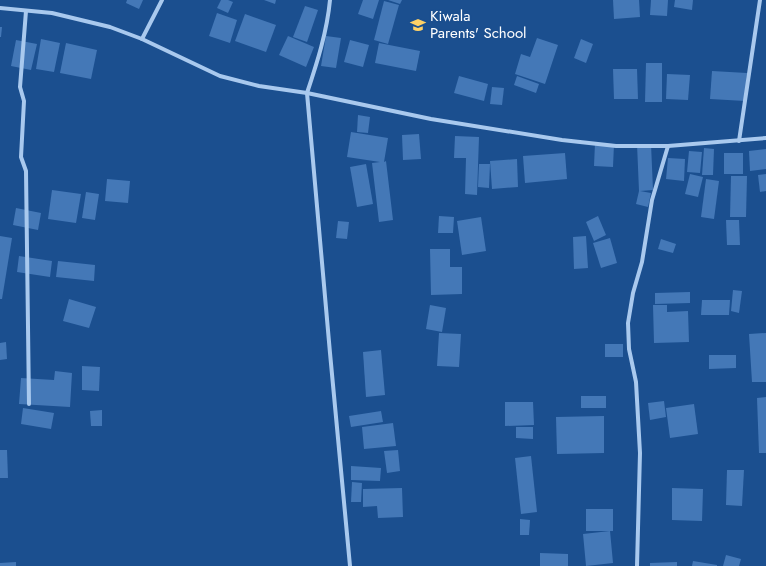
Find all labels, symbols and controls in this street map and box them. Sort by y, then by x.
place label: Kiwala Parents' School [430,5,527,44]
school or university icon: Kiwala Parents' School [409,16,427,34]

